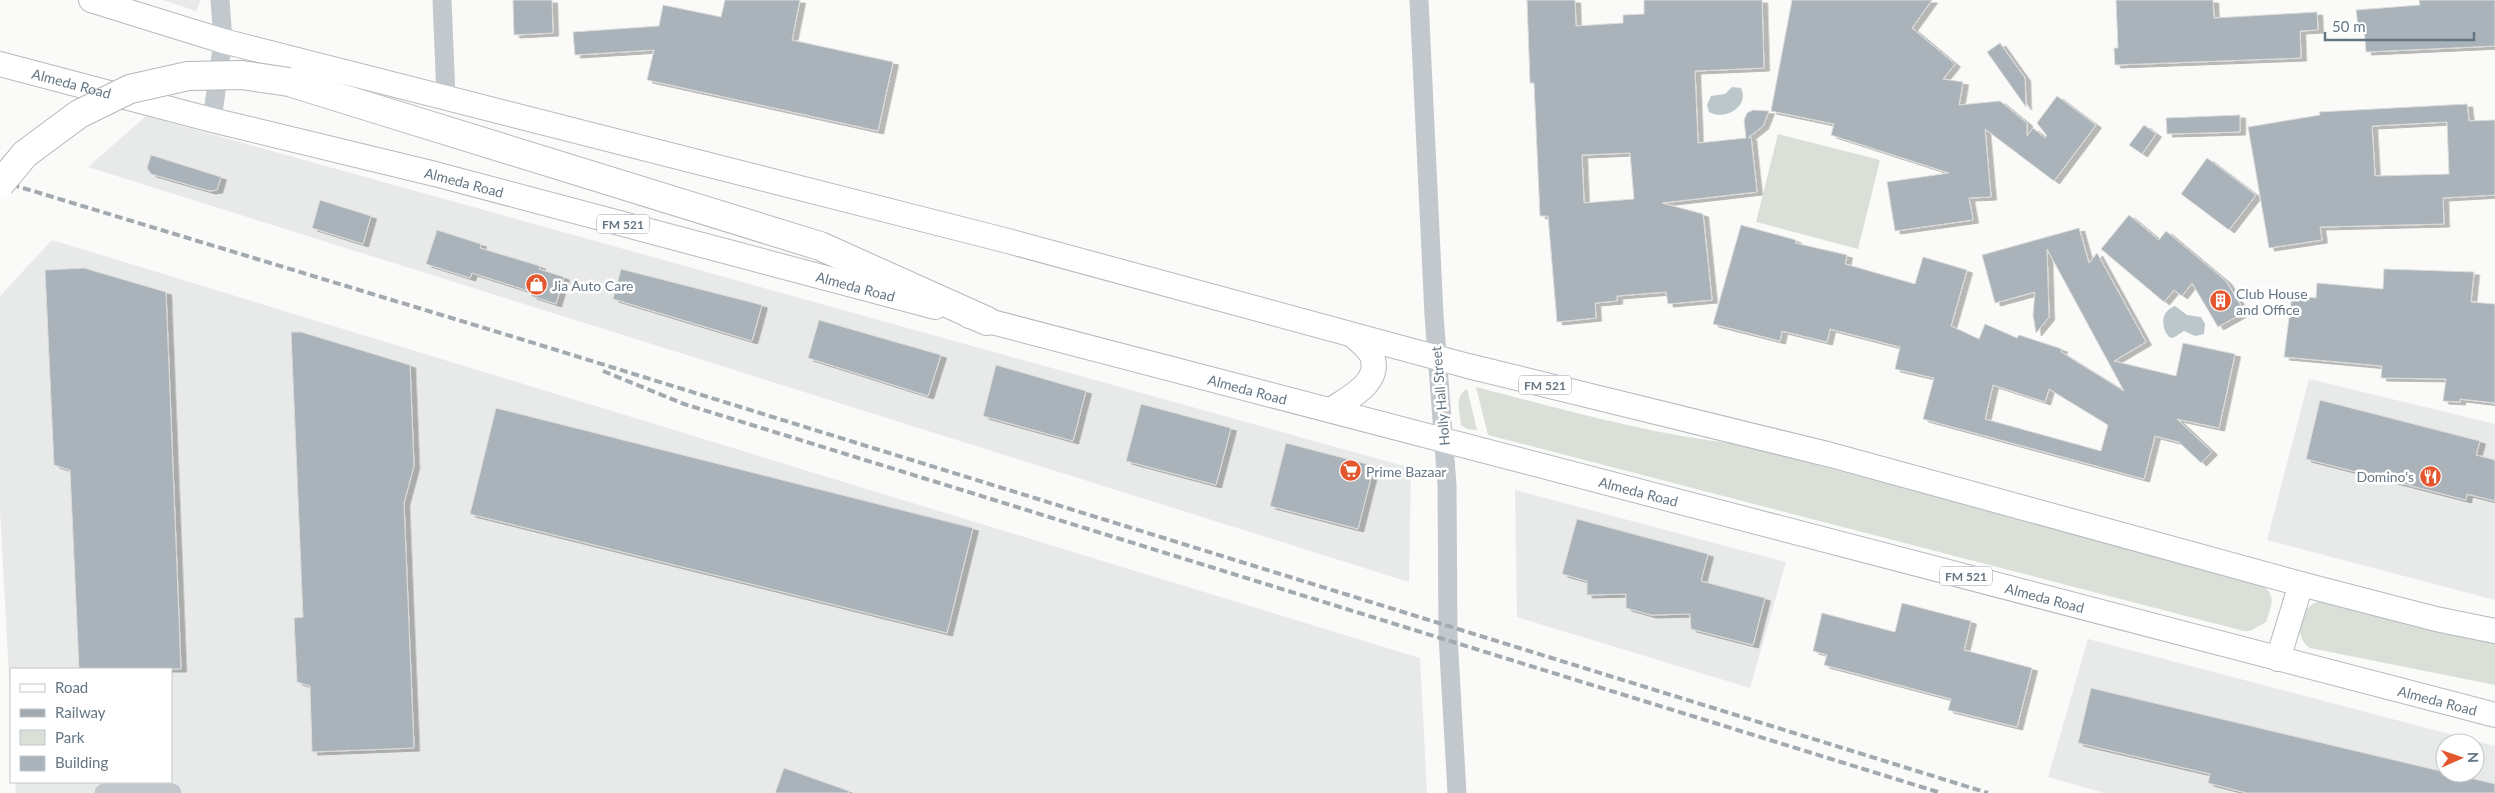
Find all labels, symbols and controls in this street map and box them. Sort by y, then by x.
scale bar [2325,10,2474,42]
text: 50 m [2332,17,2366,35]
street label: Almeda Road [30,64,113,101]
street label: Almeda Road [423,163,506,200]
road number: FM 521 [597,214,649,233]
street label: Almeda Road [814,267,897,305]
shop icon: Jia Auto Care [524,273,548,297]
place label: Jia Auto Care [552,277,633,294]
place label: Club House and Office [2236,285,2308,318]
building icon: Club House and Office [2208,289,2232,313]
street label: Holly Hall Street [1427,345,1453,447]
street label: Almeda Road [1206,370,1289,407]
road number: FM 521 [1519,376,1571,394]
supermarket icon: Prime Bazaar [1338,459,1362,483]
place label: Prime Bazaar [1366,463,1446,480]
restaurant icon: Domino's [2418,464,2442,488]
place label: Domino's [2356,468,2414,485]
street label: Almeda Road [1597,473,1680,510]
road number: FM 521 [1940,566,1992,586]
street label: Almeda Road [2003,579,2086,616]
legend [10,668,172,783]
text: Road [55,678,88,696]
street label: Almeda Road [2396,682,2479,718]
text: Railway [55,703,106,721]
text: Park [55,728,85,746]
north arrow [2435,733,2485,783]
text: N [2465,752,2482,763]
text: Building [55,753,108,771]

